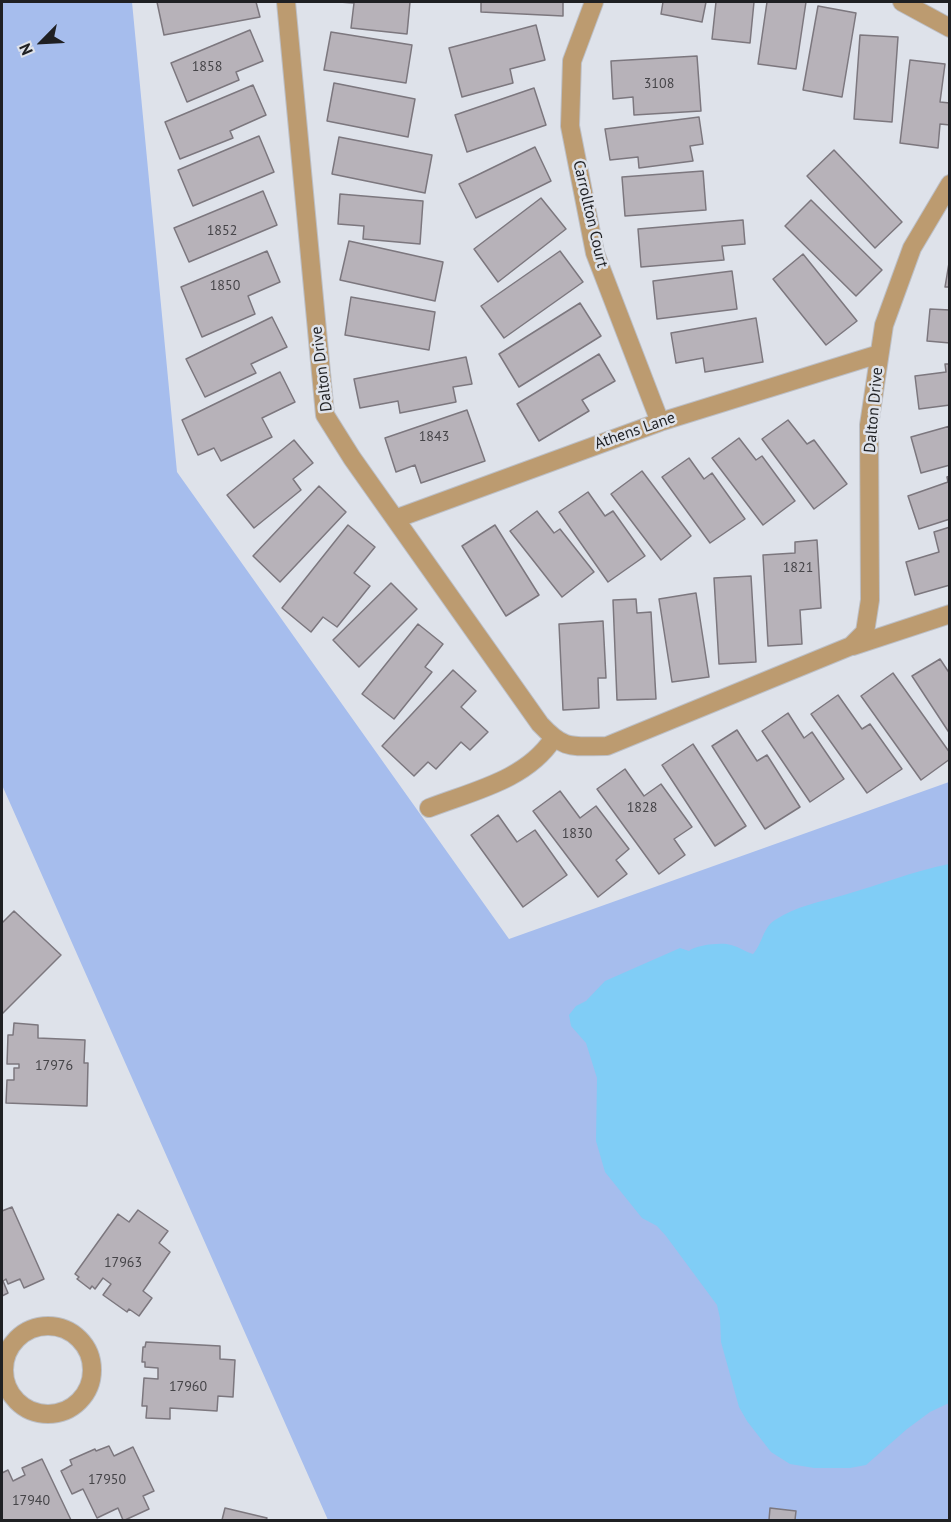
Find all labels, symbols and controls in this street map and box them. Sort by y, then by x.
north arrow [12,12,72,72]
text: N [14,40,37,58]
house number: 1858 [192,59,222,75]
house number: 3108 [644,76,674,92]
street label: Carrollton Court [568,158,612,270]
house number: 1852 [207,223,237,239]
house number: 1850 [210,278,240,294]
street label: Dalton Drive [307,325,337,413]
street label: Dalton Drive [861,366,887,454]
street label: Athens Lane [592,408,678,454]
house number: 1843 [419,429,449,445]
house number: 1821 [783,560,813,576]
house number: 1828 [627,800,657,816]
house number: 1830 [562,826,592,842]
house number: 17976 [35,1058,73,1074]
house number: 17963 [104,1255,142,1271]
house number: 17960 [169,1379,207,1395]
house number: 17950 [88,1472,126,1488]
house number: 17940 [12,1493,50,1509]

